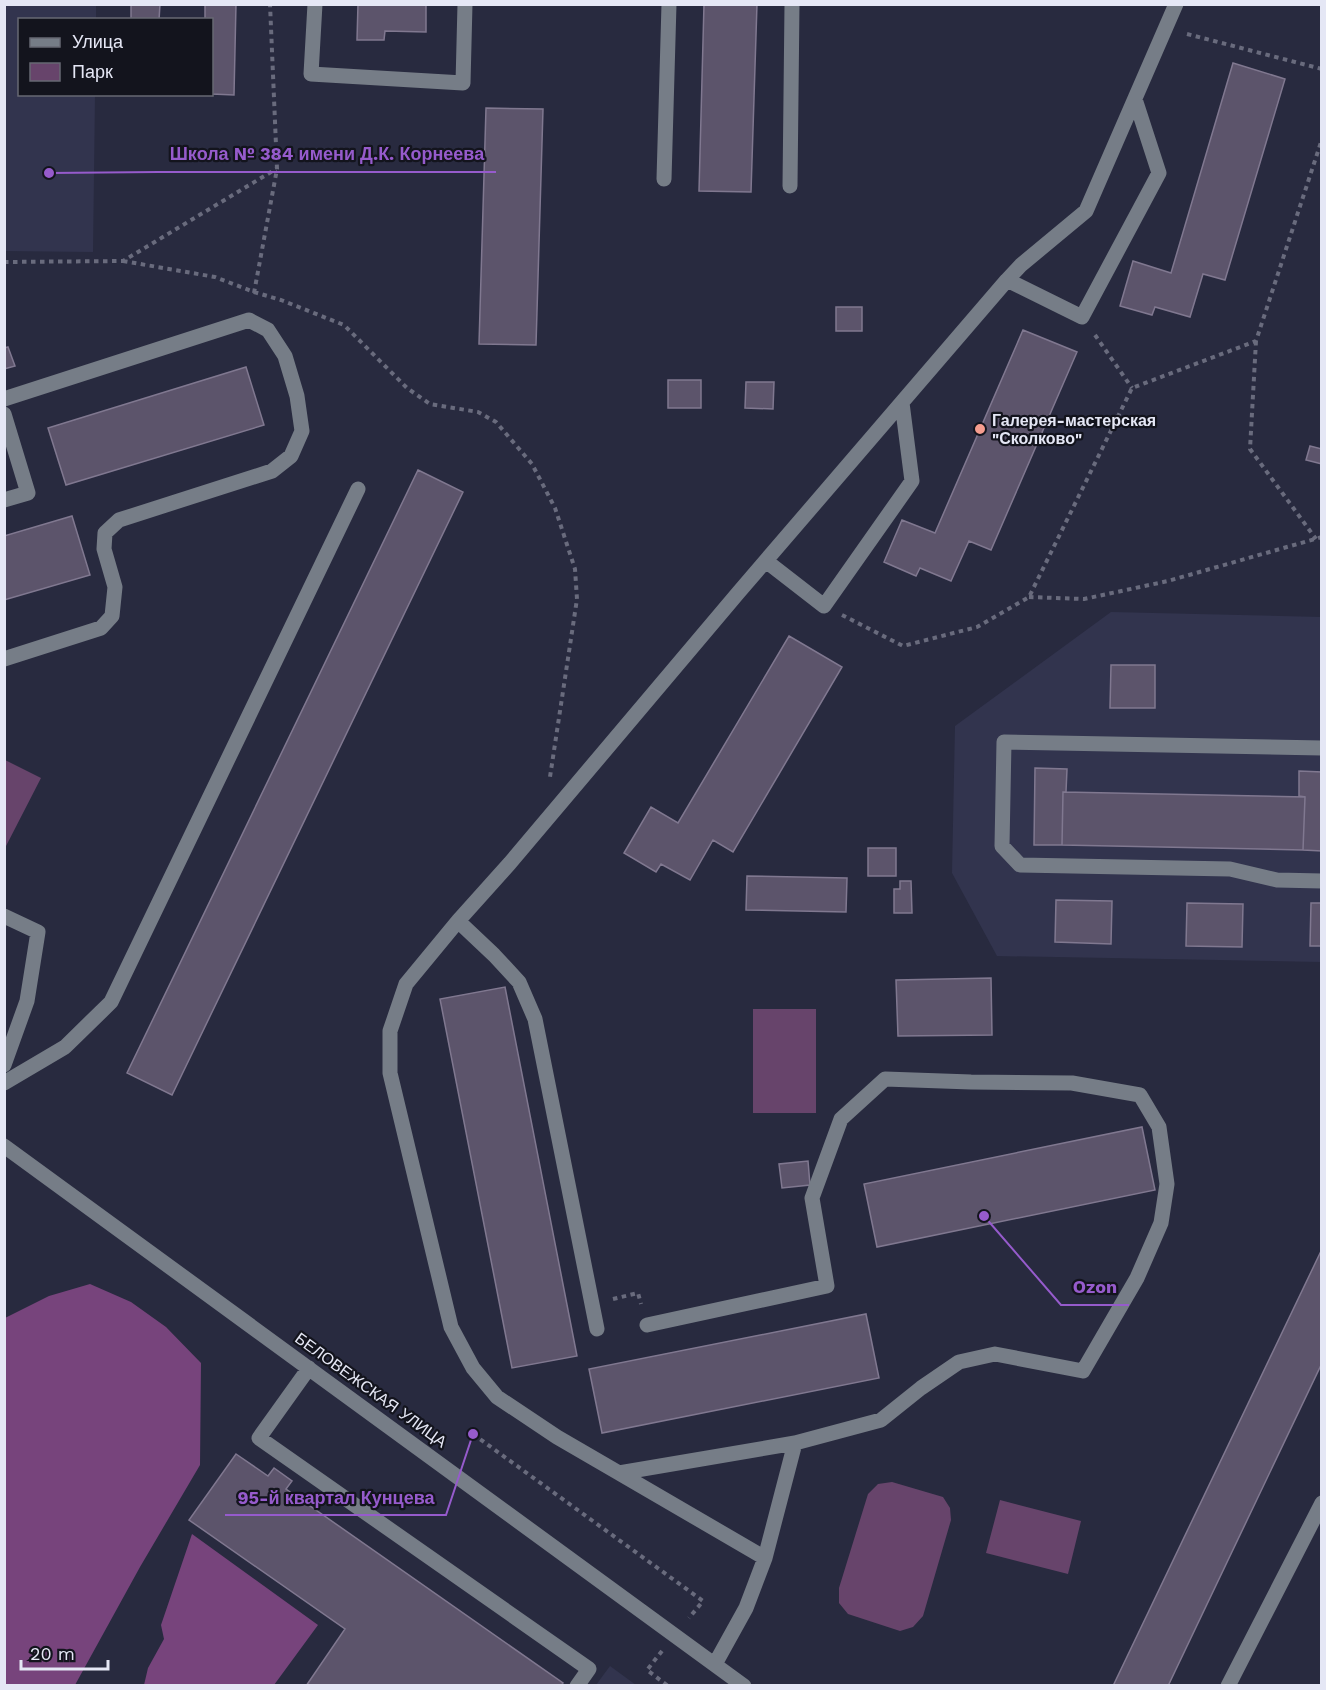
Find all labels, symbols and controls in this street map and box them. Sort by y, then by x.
legend [18,18,213,96]
text: Улица [72,31,124,52]
text: Парк [72,61,113,82]
callout: Школа № 384 имени Д.К. Корнеева [158,136,496,172]
text: Школа № 384 имени Д.К. Корнеева [170,143,485,164]
place label: Галерея-мастерская "Сколково" [992,411,1156,448]
marker: Галерея-мастерская "Сколково" [973,422,987,436]
callout: Ozon [1061,1269,1129,1305]
text: Ozon [1073,1276,1117,1297]
street label: БЕЛОВЕЖСКАЯ УЛИЦА [291,1329,451,1452]
callout: 95-й квартал Кунцева [225,1479,446,1515]
text: 95-й квартал Кунцева [238,1487,435,1508]
scale bar [21,1633,108,1671]
text: 20 m [30,1643,75,1664]

